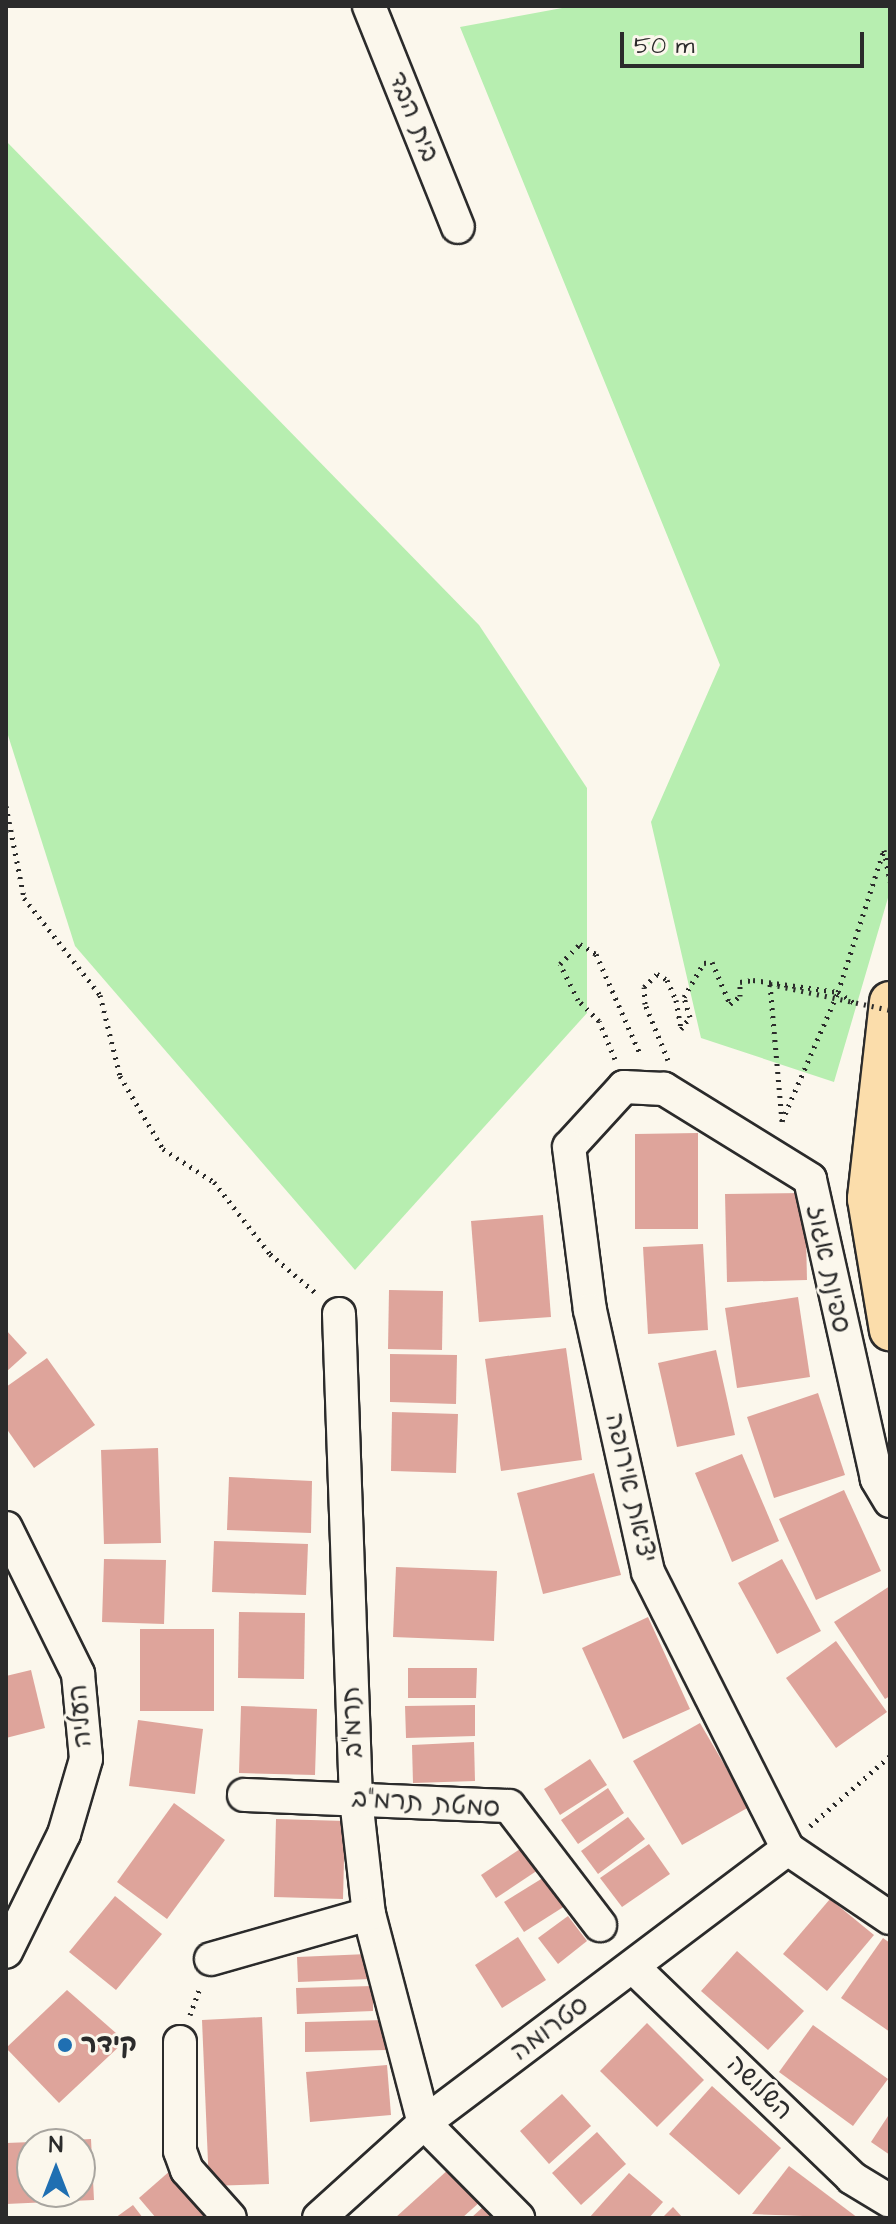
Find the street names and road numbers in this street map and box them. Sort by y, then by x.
street label: בית הבד [381,67,445,167]
street label: ספינת אגוז [799,1202,857,1336]
street label: יציאת אירופה [598,1410,662,1566]
street label: העליה [63,1683,99,1749]
street label: תרמ"ב [336,1686,370,1758]
street label: סמטת תרמ"ב [351,1783,501,1825]
street label: סטרומה [505,1990,595,2068]
street label: השלושה [720,2049,798,2127]

